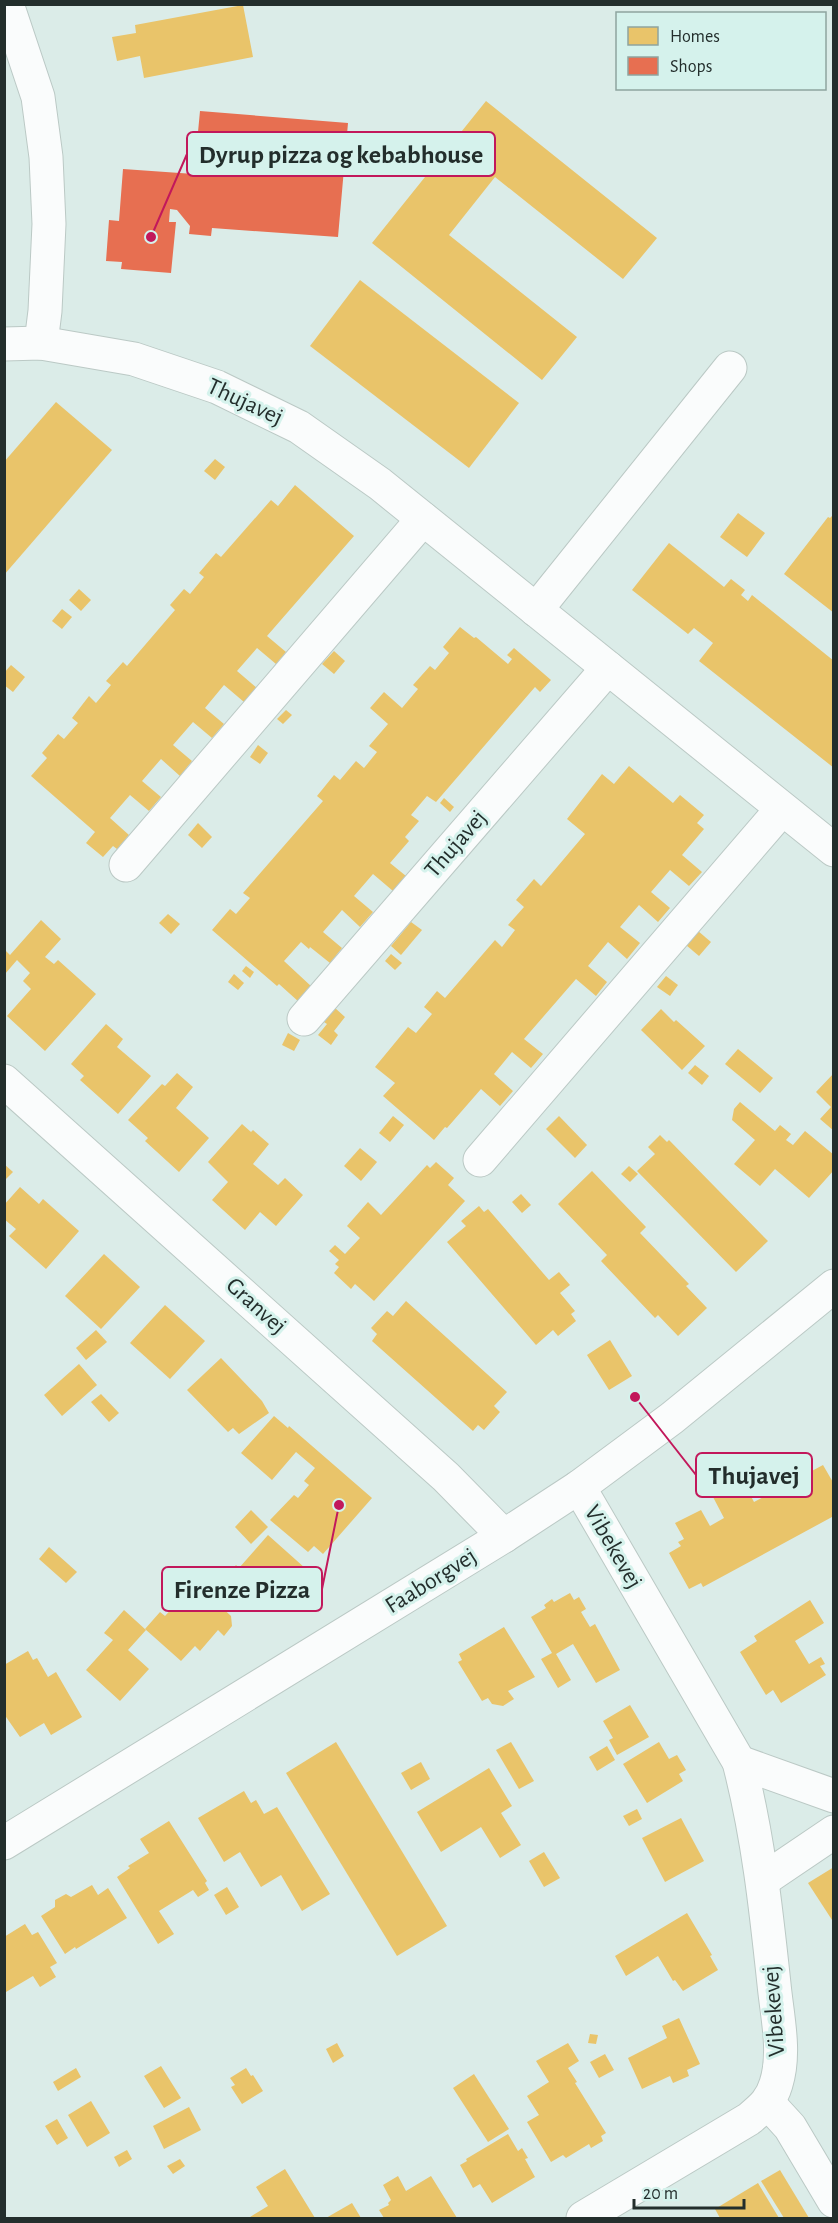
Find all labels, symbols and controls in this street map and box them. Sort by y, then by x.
legend [616,12,826,90]
text: Homes [670,28,720,46]
text: Shops [670,58,712,76]
callout: Dyrup pizza og kebabhouse [187,132,495,176]
text: Dyrup pizza og kebabhouse [199,142,483,168]
street label: Thujavej [203,374,287,430]
street label: Thujavej [420,806,492,882]
street label: Granvej [221,1273,291,1339]
callout: Thujavej [696,1453,812,1497]
text: Thujavej [708,1463,800,1489]
street label: Vibekevej [580,1501,646,1593]
street label: Faaborgvej [381,1544,481,1618]
callout: Firenze Pizza [162,1567,322,1611]
text: Firenze Pizza [174,1577,310,1603]
street label: Vibekevej [759,1964,789,2058]
scale bar [634,2172,744,2210]
text: 20 m [643,2185,678,2203]

